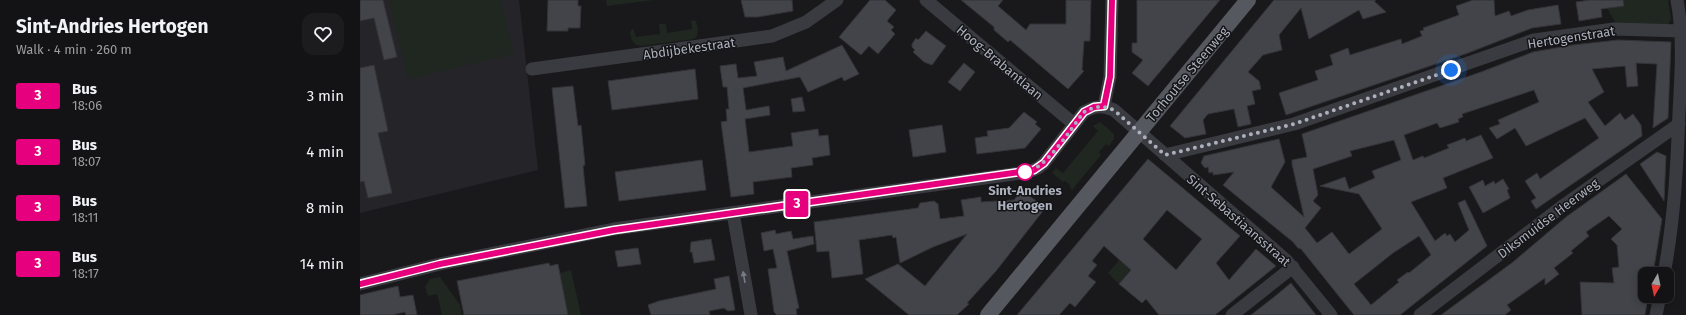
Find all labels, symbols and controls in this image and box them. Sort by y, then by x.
button: heart [302,13,344,55]
text: Sint-Andries Hertogen [16,15,208,38]
street label: Hoog-Brabantlaan [954,22,1046,103]
street label: Hertogenstraat [1526,23,1616,52]
street label: Torhoutse Steenweg [1143,24,1232,125]
street label: Abdijbekestraat [642,35,736,62]
text: Walk · 4 min · 260 m [16,42,132,57]
your location [1441,60,1461,80]
text: Bus [72,80,97,98]
text: 3 [34,87,42,104]
text: 3 min [307,87,344,105]
text: 18:06 [72,98,102,113]
text: Bus [72,136,97,154]
text: 3 [34,143,42,160]
text: 4 min [306,143,344,161]
text: 18:07 [72,154,101,169]
marker: Sint-Andries Hertogen [1016,163,1034,181]
street label: Sint-Sebastiaansstraat [1184,171,1294,270]
street label: Diksmuidse Heerweg [1495,175,1602,261]
place label: Sint-Andries Hertogen [988,183,1062,213]
line badge: 3 [784,191,810,217]
text: Bus [72,192,97,210]
text: 3 [793,195,801,212]
text: 3 [34,199,42,216]
text: 8 min [306,199,344,217]
text: 18:11 [72,210,98,225]
text: Bus [72,248,97,266]
text: 3 [34,255,42,272]
text: 14 min [300,255,344,273]
text: 18:17 [72,266,99,281]
north arrow [1638,267,1674,303]
map controls [1638,267,1674,303]
one-way arrow [741,270,747,283]

